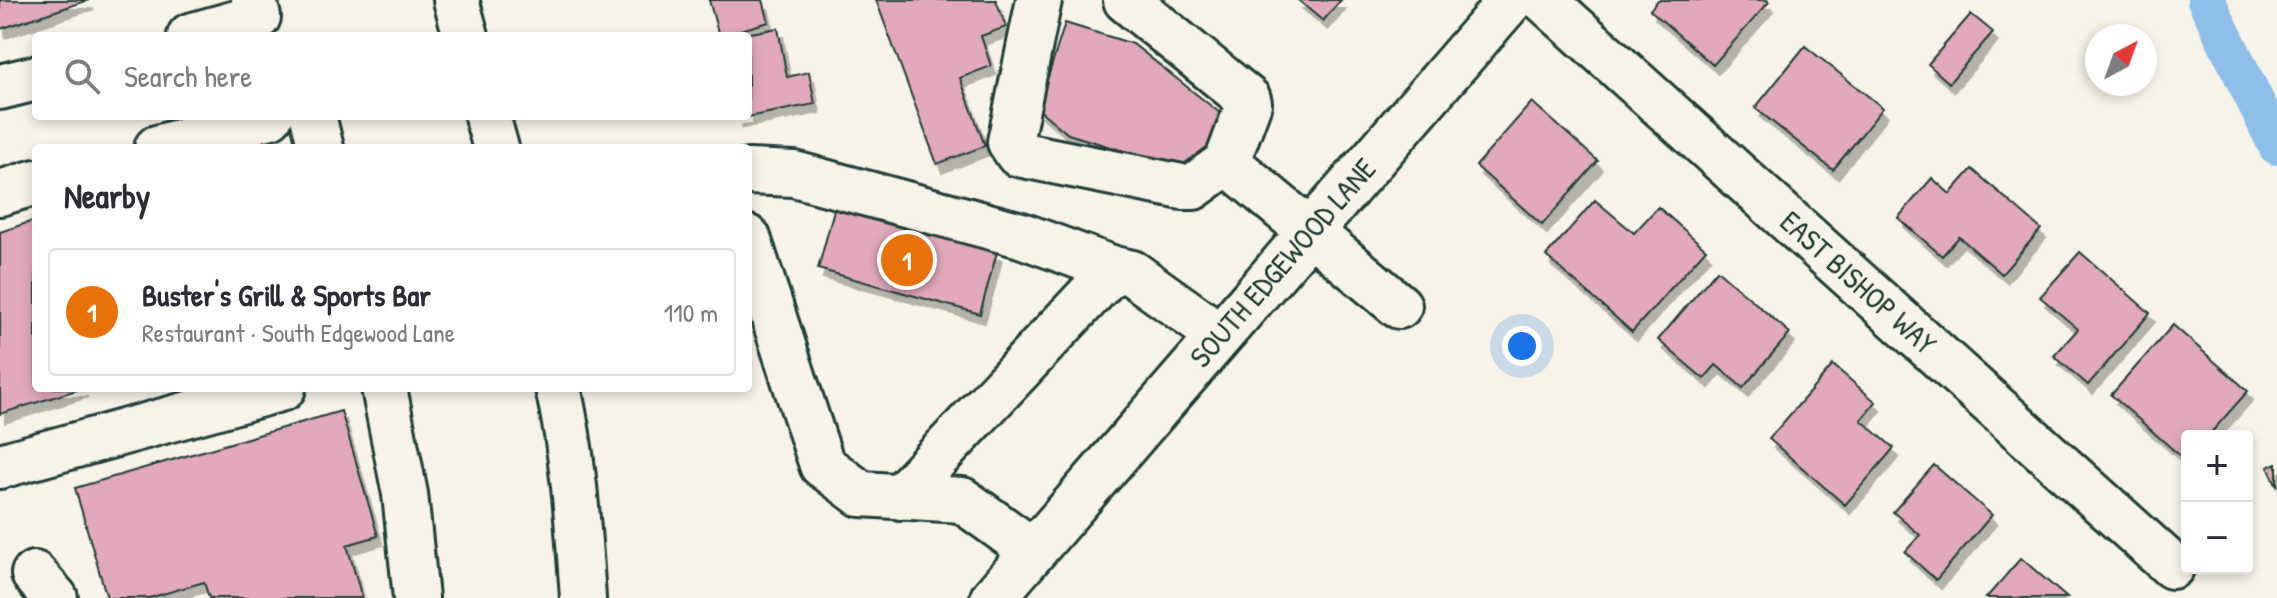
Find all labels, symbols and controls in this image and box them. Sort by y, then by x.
north arrow [2085,24,2157,96]
search box [32,32,752,120]
icon: search [60,54,104,98]
text: Search here [124,56,252,96]
street label: SOUTH EDGEWOOD LANE [1180,149,1384,376]
text: Nearby [64,173,150,219]
street label: EAST BISHOP WAY [1772,201,1945,363]
pin: 1 [881,230,933,290]
text: Buster's Grill & Sports Bar [142,275,431,315]
text: 1 [87,295,97,330]
text: 110 m [664,295,718,330]
text: Restaurant · South Edgewood Lane [142,315,455,350]
your location [1502,326,1542,366]
map controls [2181,430,2253,574]
button: + [2181,430,2253,502]
button: − [2181,502,2253,574]

